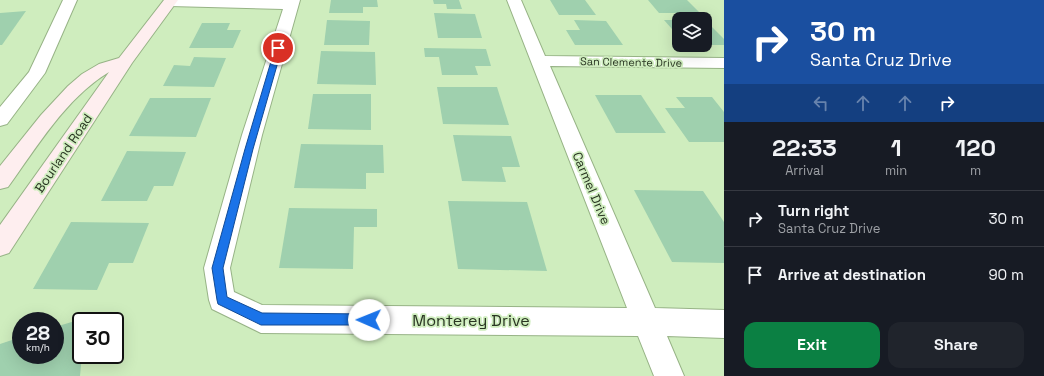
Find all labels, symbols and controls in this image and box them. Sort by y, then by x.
map controls [672,12,712,52]
button: layers [672,12,712,52]
text: 30 m [810,13,876,49]
icon: right [744,16,796,68]
pin [261,31,295,65]
icon: arrive [267,37,289,59]
text: Santa Cruz Drive [810,48,952,71]
street label: San Clemente Drive [580,54,682,70]
icon: left [810,92,832,114]
icon: ahead [852,92,874,114]
icon: ahead [894,92,916,114]
icon: right [936,92,958,114]
street label: Bourland Road [31,111,96,196]
text: 22:33 [772,132,837,163]
text: 1 [891,132,902,163]
text: 120 [955,132,996,163]
street label: Carmel Drive [569,149,614,227]
text: Arrival [785,162,824,179]
text: min [885,162,907,179]
text: m [970,162,981,179]
text: Turn right [778,201,849,220]
icon: right [744,208,766,230]
text: 30 m [989,209,1024,228]
text: Santa Cruz Drive [778,220,880,237]
icon: arrive [744,264,766,286]
text: Arrive at destination [778,265,926,284]
text: 90 m [988,265,1024,284]
position arrow [348,299,390,341]
street label: Monterey Drive [412,310,530,331]
speed limit sign: 30 [72,312,124,364]
text: 28 [26,320,50,346]
button: Exit [744,322,880,368]
button: Share [888,322,1024,368]
text: km/h [26,341,50,354]

